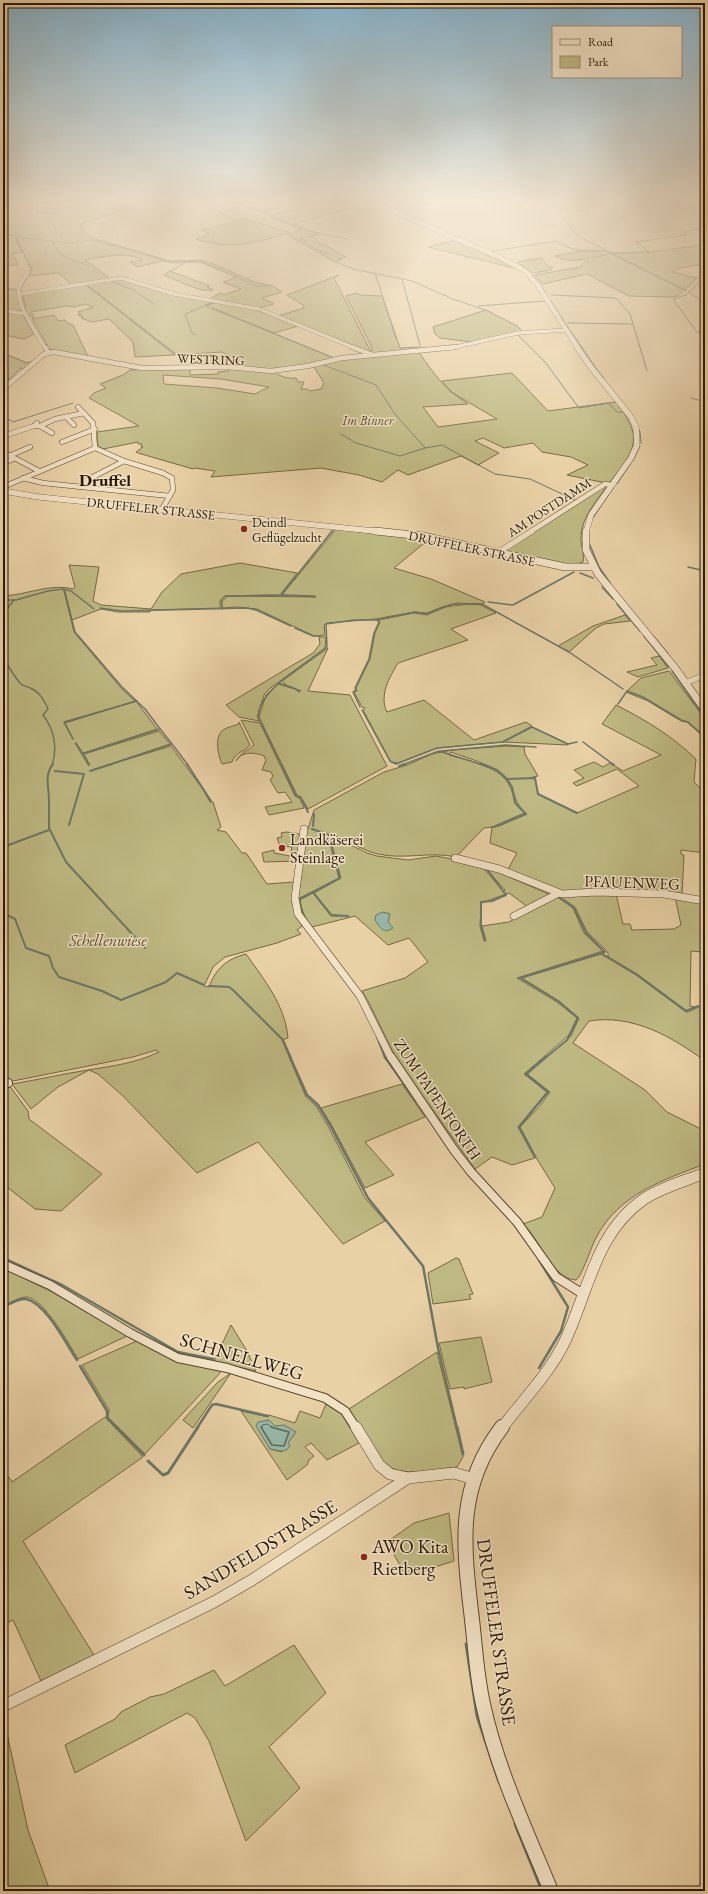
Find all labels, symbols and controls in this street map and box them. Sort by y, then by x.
legend [552,26,682,78]
text: Road [588,34,614,50]
text: Park [588,54,609,70]
street label: WESTRING [177,350,246,369]
park label: Im Binner [341,412,395,429]
district label: Druffel [79,469,131,491]
street label: AM POSTDAMM [503,474,595,542]
street label: DRUFFELER STRASSE [86,493,216,524]
place label: Deindl Geflügelzucht [252,514,322,546]
marker: Deindl Geflügelzucht [239,524,249,534]
street label: DRUFFELER STRASSE [407,527,537,570]
place label: Landkäserei Steinlage [290,829,363,868]
marker: Landkäserei Steinlage [277,843,287,853]
street label: PFAUENWEG [584,870,681,895]
park label: Schellenwiese [68,930,147,951]
street label: ZUM PAPENFORTH [389,1035,486,1164]
street label: SCHNELLWEG [177,1327,307,1386]
street label: SANDFELDSTRASSE [179,1494,342,1605]
place label: AWO Kita Rietberg [371,1534,449,1581]
street label: DRUFFELER STRASSE [471,1537,522,1727]
marker: AWO Kita Rietberg [359,1552,369,1562]

